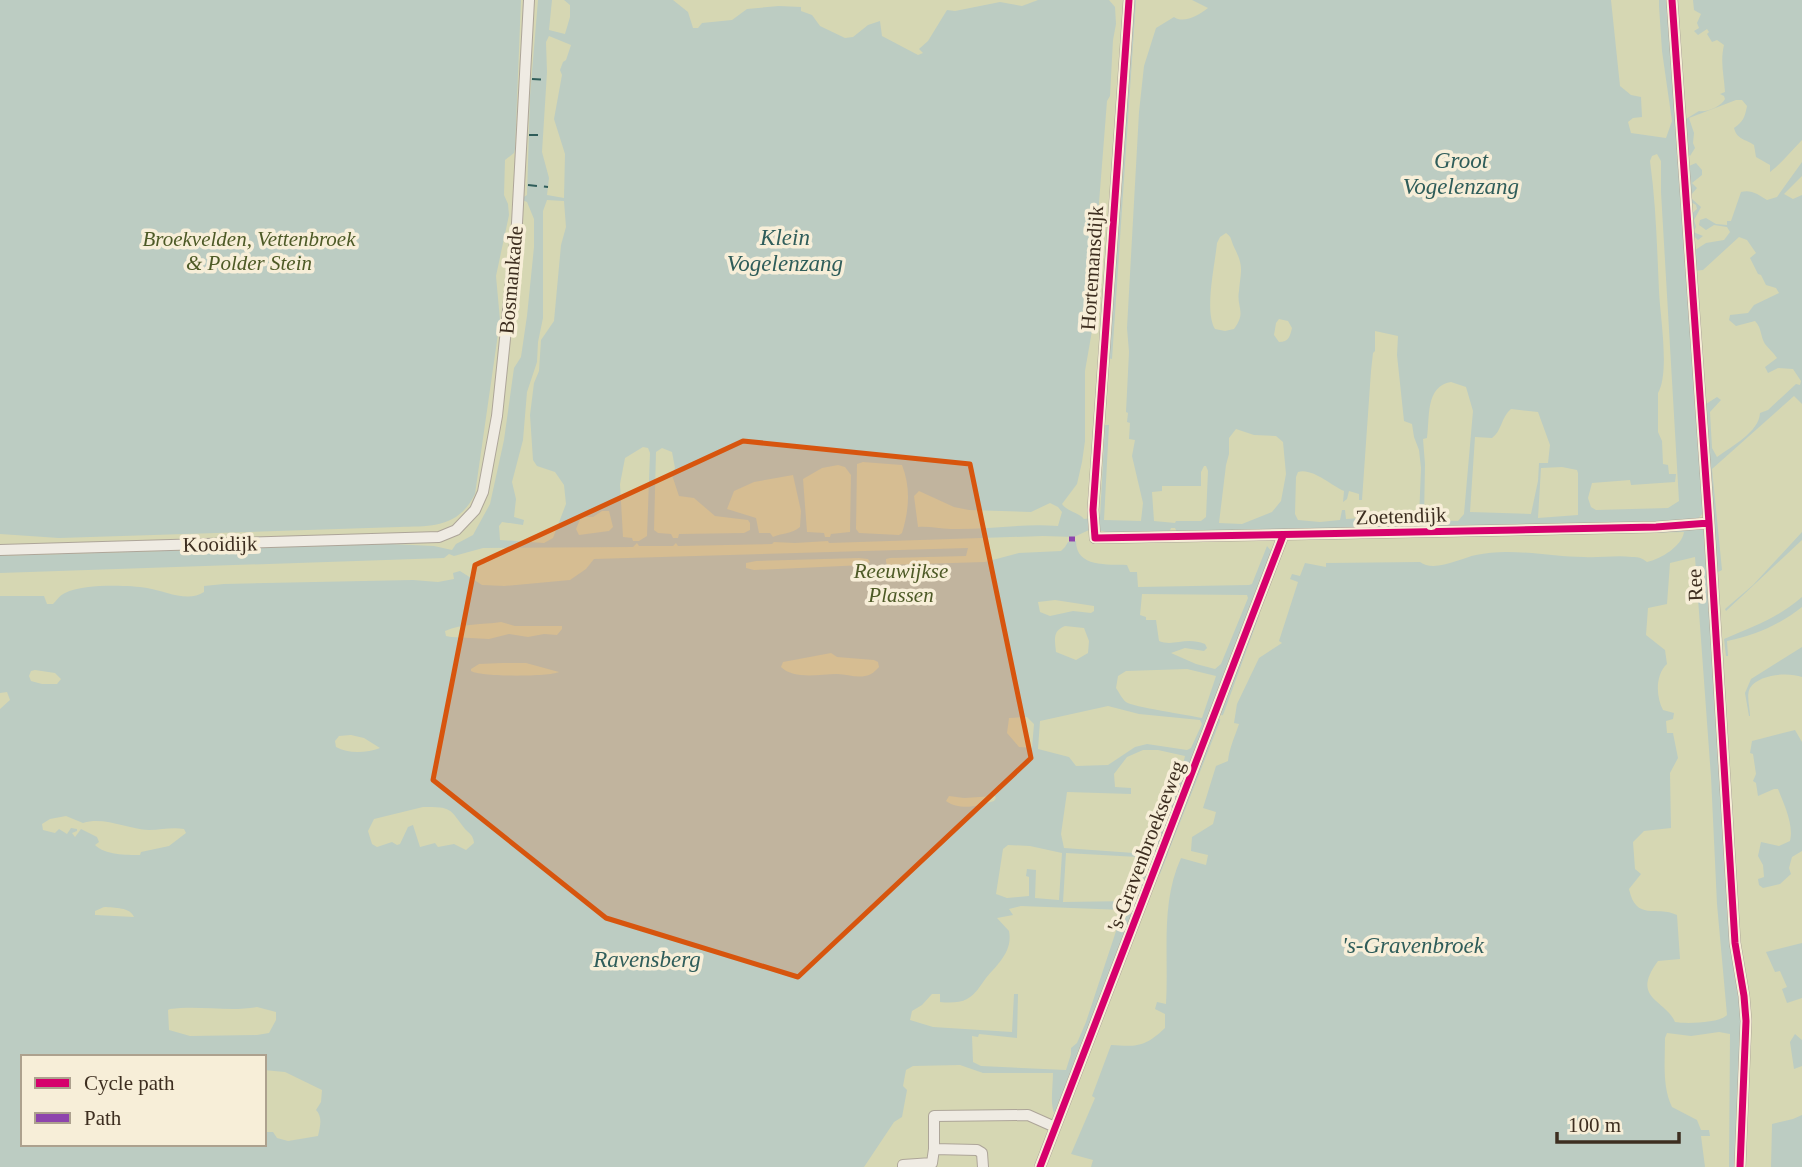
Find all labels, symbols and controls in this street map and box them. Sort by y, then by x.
water label: Groot Vogelenzang [1403,148,1519,199]
street label: Hortemansdijk [1076,204,1108,331]
street label: Bosmankade [494,225,528,335]
water label: Klein Vogelenzang [727,225,843,276]
park label: Broekvelden, Vettenbroek & Polder Stein [142,227,356,275]
street label: Zoetendijk [1355,502,1447,530]
street label: Kooidijk [182,531,258,557]
park label: Reeuwijkse Plassen [853,559,948,607]
street label: Ree [1682,568,1708,602]
street label: 's-Gravenbroekseweg [1102,757,1190,935]
water label: 's-Gravenbroek [1342,933,1485,958]
water label: Ravensberg [592,947,701,972]
legend [21,1055,266,1146]
text: Cycle path [84,1071,175,1095]
scale bar [1557,1100,1680,1144]
text: Path [84,1106,122,1130]
text: 100 m [1568,1113,1621,1137]

